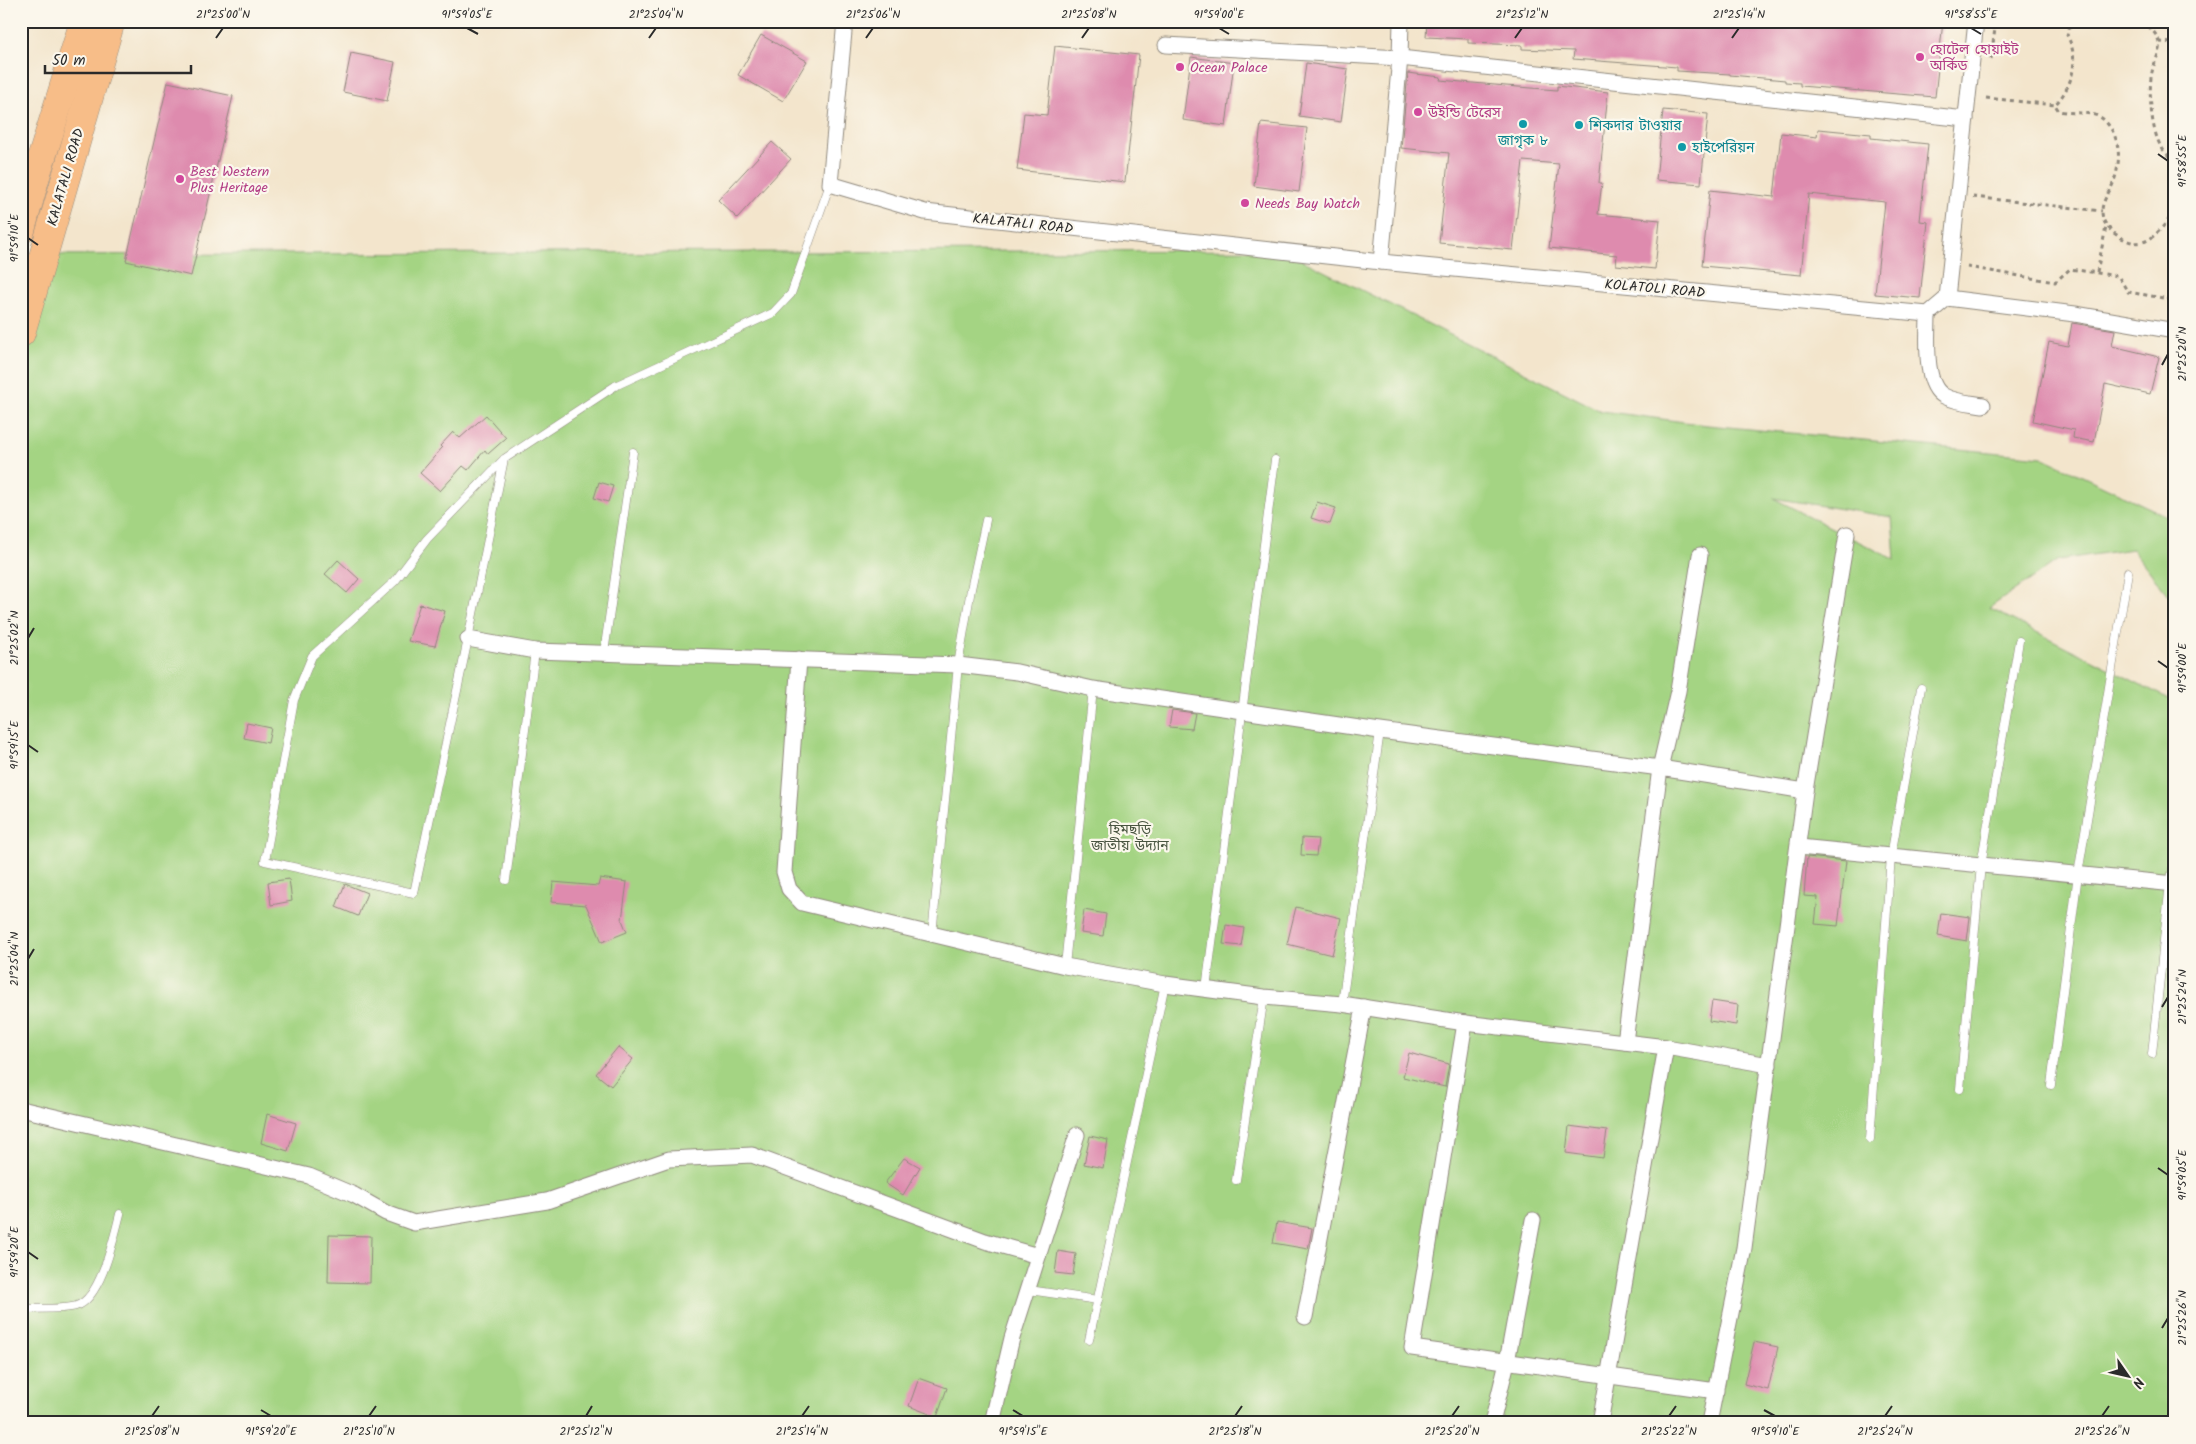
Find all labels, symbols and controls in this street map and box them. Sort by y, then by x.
text: 21°25'00"N [196,5,250,24]
text: 91°59'05"E [441,5,494,24]
text: 21°25'04"N [629,5,683,24]
text: 21°25'06"N [846,5,900,24]
text: 21°25'08"N [1061,5,1117,24]
text: 91°59'00"E [1194,5,1245,24]
text: 21°25'12"N [1496,5,1548,24]
text: 21°25'14"N [1713,5,1765,24]
text: 91°58'55"E [1945,5,1998,24]
place label: হোটেল হোয়াইট অর্কিড [1929,39,2019,77]
scale bar [45,42,191,74]
text: 50 m [52,49,86,73]
marker: হোটেল হোয়াইট অর্কিড [1914,51,1926,63]
place label: Ocean Palace [1190,57,1268,79]
marker: Ocean Palace [1174,61,1186,73]
place label: উইন্ডি টেরেস [1427,102,1501,124]
marker: উইন্ডি টেরেস [1412,106,1424,118]
place label: শিকদার টাওয়ার [1588,115,1682,137]
marker: জাগৃক ৮ [1517,118,1529,130]
marker: শিকদার টাওয়ার [1573,119,1585,131]
street label: KALATALI ROAD [41,126,90,229]
place label: জাগৃক ৮ [1497,130,1548,152]
text: 91°58'55"E [2173,134,2192,187]
place label: হাইপেরিয়ন [1691,137,1755,159]
marker: হাইপেরিয়ন [1676,141,1688,153]
place label: Best Western Plus Heritage [190,161,269,199]
marker: Best Western Plus Heritage [174,173,186,185]
place label: Needs Bay Watch [1255,193,1360,215]
marker: Needs Bay Watch [1239,197,1251,209]
street label: KALATALI ROAD [972,208,1074,240]
text: 91°59'10"E [5,213,24,262]
street label: KOLATOLI ROAD [1604,274,1706,304]
text: 21°25'20"N [2173,326,2192,382]
text: 21°25'02"N [5,610,24,666]
text: 91°59'00"E [2173,642,2192,693]
text: 91°59'15"E [5,720,24,769]
park label: হিমছড়ি জাতীয় উদ্যান [1090,819,1169,857]
text: 21°25'04"N [5,932,24,986]
text: 21°25'24"N [2173,969,2192,1025]
text: 91°59'05"E [2173,1148,2192,1201]
text: 91°59'20"E [5,1225,24,1278]
text: 21°25'26"N [2173,1290,2192,1346]
north arrow [2104,1352,2154,1402]
text: N [2126,1373,2150,1393]
text: 21°25'08"N [124,1422,180,1441]
text: 91°59'20"E [245,1422,298,1441]
text: 21°25'10"N [343,1422,395,1441]
text: 21°25'12"N [560,1422,612,1441]
text: 21°25'14"N [776,1422,828,1441]
text: 91°59'15"E [999,1422,1048,1441]
text: 21°25'18"N [1208,1422,1262,1441]
text: 21°25'20"N [1424,1422,1480,1441]
text: 21°25'22"N [1641,1422,1697,1441]
text: 91°59'10"E [1751,1422,1800,1441]
text: 21°25'24"N [1857,1422,1913,1441]
text: 21°25'26"N [2074,1422,2130,1441]

